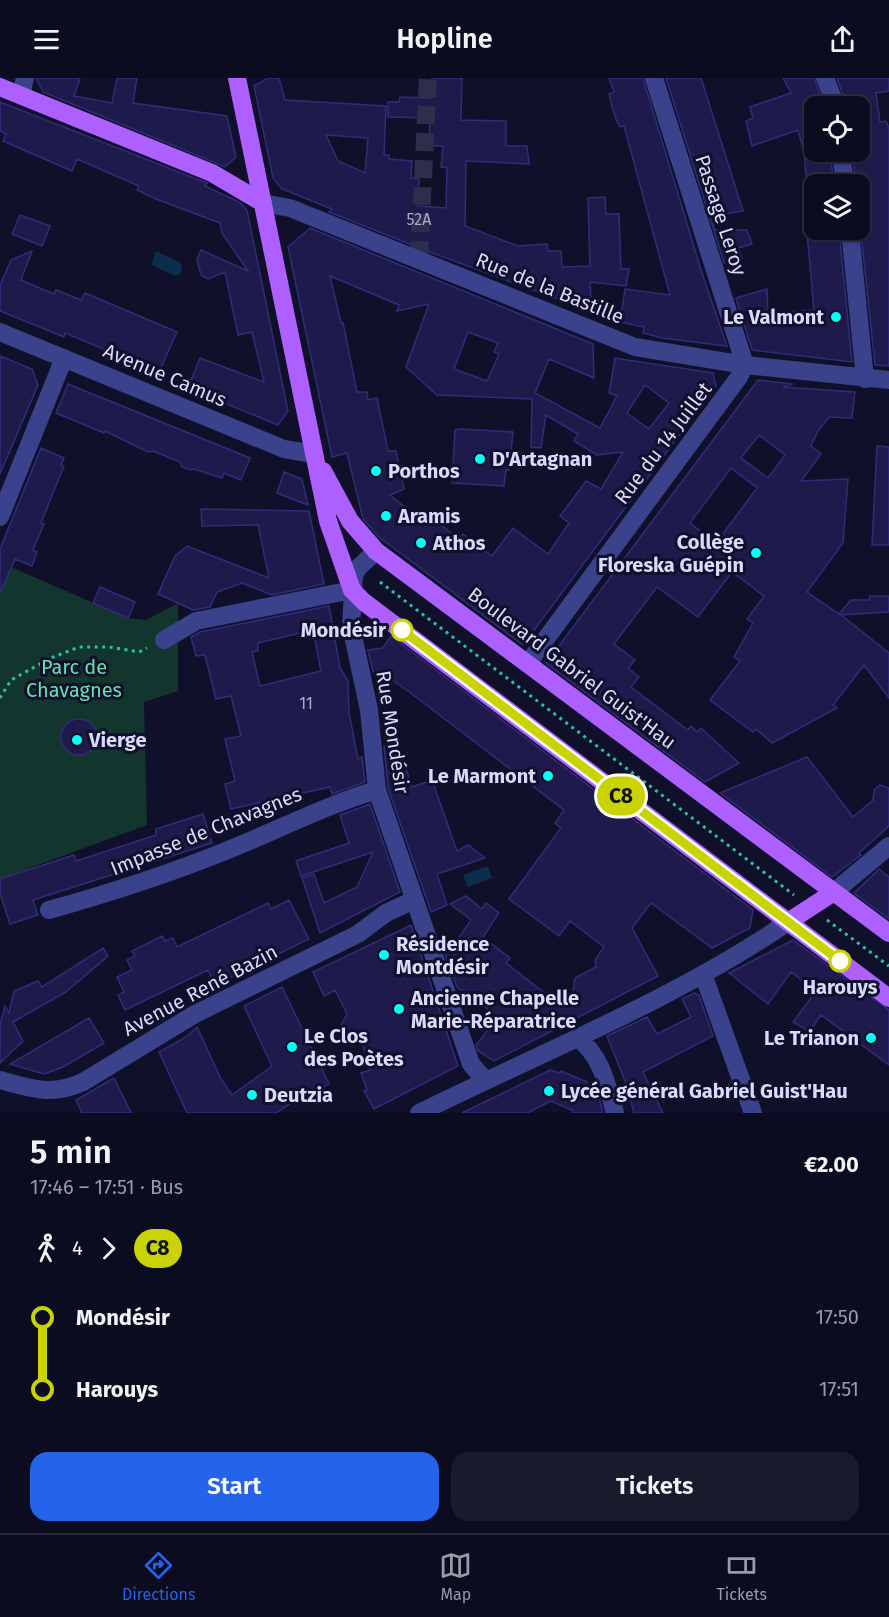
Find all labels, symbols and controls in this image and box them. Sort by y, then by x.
icon: menu [30,23,63,56]
text: Hopline [396,23,493,55]
icon: share [826,23,859,56]
map controls [804,96,870,240]
button: locate [804,96,870,162]
street label: Passage Leroy [690,152,752,278]
button: layers [804,174,870,240]
house number: 52A [407,210,432,229]
street label: Rue de la Bastille [472,247,628,329]
place label: Le Valmont [723,305,824,329]
marker: Le Valmont [829,310,843,324]
street label: Avenue Camus [100,338,230,412]
street label: Rue du 14 Juillet [609,377,717,509]
place label: D'Artagnan [492,447,592,471]
marker: D'Artagnan [473,452,487,466]
place label: Porthos [388,459,460,483]
marker: Porthos [369,464,383,478]
place label: Aramis [397,504,461,528]
marker: Aramis [379,509,393,523]
place label: Collège Floreska Guépin [598,530,744,577]
place label: Athos [432,531,486,555]
marker: Athos [414,536,428,550]
marker: Collège Floreska Guépin [749,546,763,560]
street label: Boulevard Gabriel Guist'Hau [463,582,681,754]
place label: Mondésir [301,618,387,642]
marker: Mondésir [391,619,413,641]
park label: Parc de Chavagnes [26,655,122,702]
street label: Rue Mondésir [371,669,415,796]
house number: 11 [299,694,313,713]
place label: Vierge [88,728,146,752]
marker: Vierge [70,733,84,747]
place label: Le Marmont [428,764,536,788]
marker: Le Marmont [541,769,555,783]
line badge: C8 [594,776,648,816]
street label: Impasse de Chavagnes [107,782,305,880]
text: C8 [609,783,633,809]
place label: Résidence Montdésir [396,932,490,979]
street label: Avenue René Bazin [119,939,281,1041]
marker: Résidence Montdésir [377,948,391,962]
marker: Harouys [829,950,851,972]
place label: Harouys [803,975,878,999]
place label: Ancienne Chapelle Marie-Réparatrice [410,986,579,1033]
marker: Ancienne Chapelle Marie-Réparatrice [392,1002,406,1016]
place label: Le Clos des Poètes [304,1024,404,1071]
place label: Le Trianon [764,1026,859,1050]
marker: Le Trianon [864,1031,878,1045]
marker: Le Clos des Poètes [285,1040,299,1054]
place label: Lycée général Gabriel Guist'Hau [561,1079,848,1103]
place label: Deutzia [264,1083,333,1107]
marker: Lycée général Gabriel Guist'Hau [542,1084,556,1098]
marker: Deutzia [245,1088,259,1102]
text: 5 min [30,1132,112,1172]
text: €2.00 [804,1151,859,1178]
text: 17:46 – 17:51 · Bus [30,1175,183,1199]
icon: walk [30,1232,63,1265]
icon: forward [92,1232,125,1265]
text: C8 [146,1235,170,1261]
text: 4 [72,1236,83,1260]
text: Mondésir [76,1304,170,1331]
text: 17:50 [815,1305,859,1329]
text: Harouys [76,1376,158,1403]
text: 17:51 [819,1377,859,1401]
button: Start [30,1452,439,1521]
button: Tickets [451,1452,859,1521]
tab: Directions [122,1549,195,1604]
tab: Map [439,1549,472,1604]
tab: Tickets [716,1549,767,1604]

